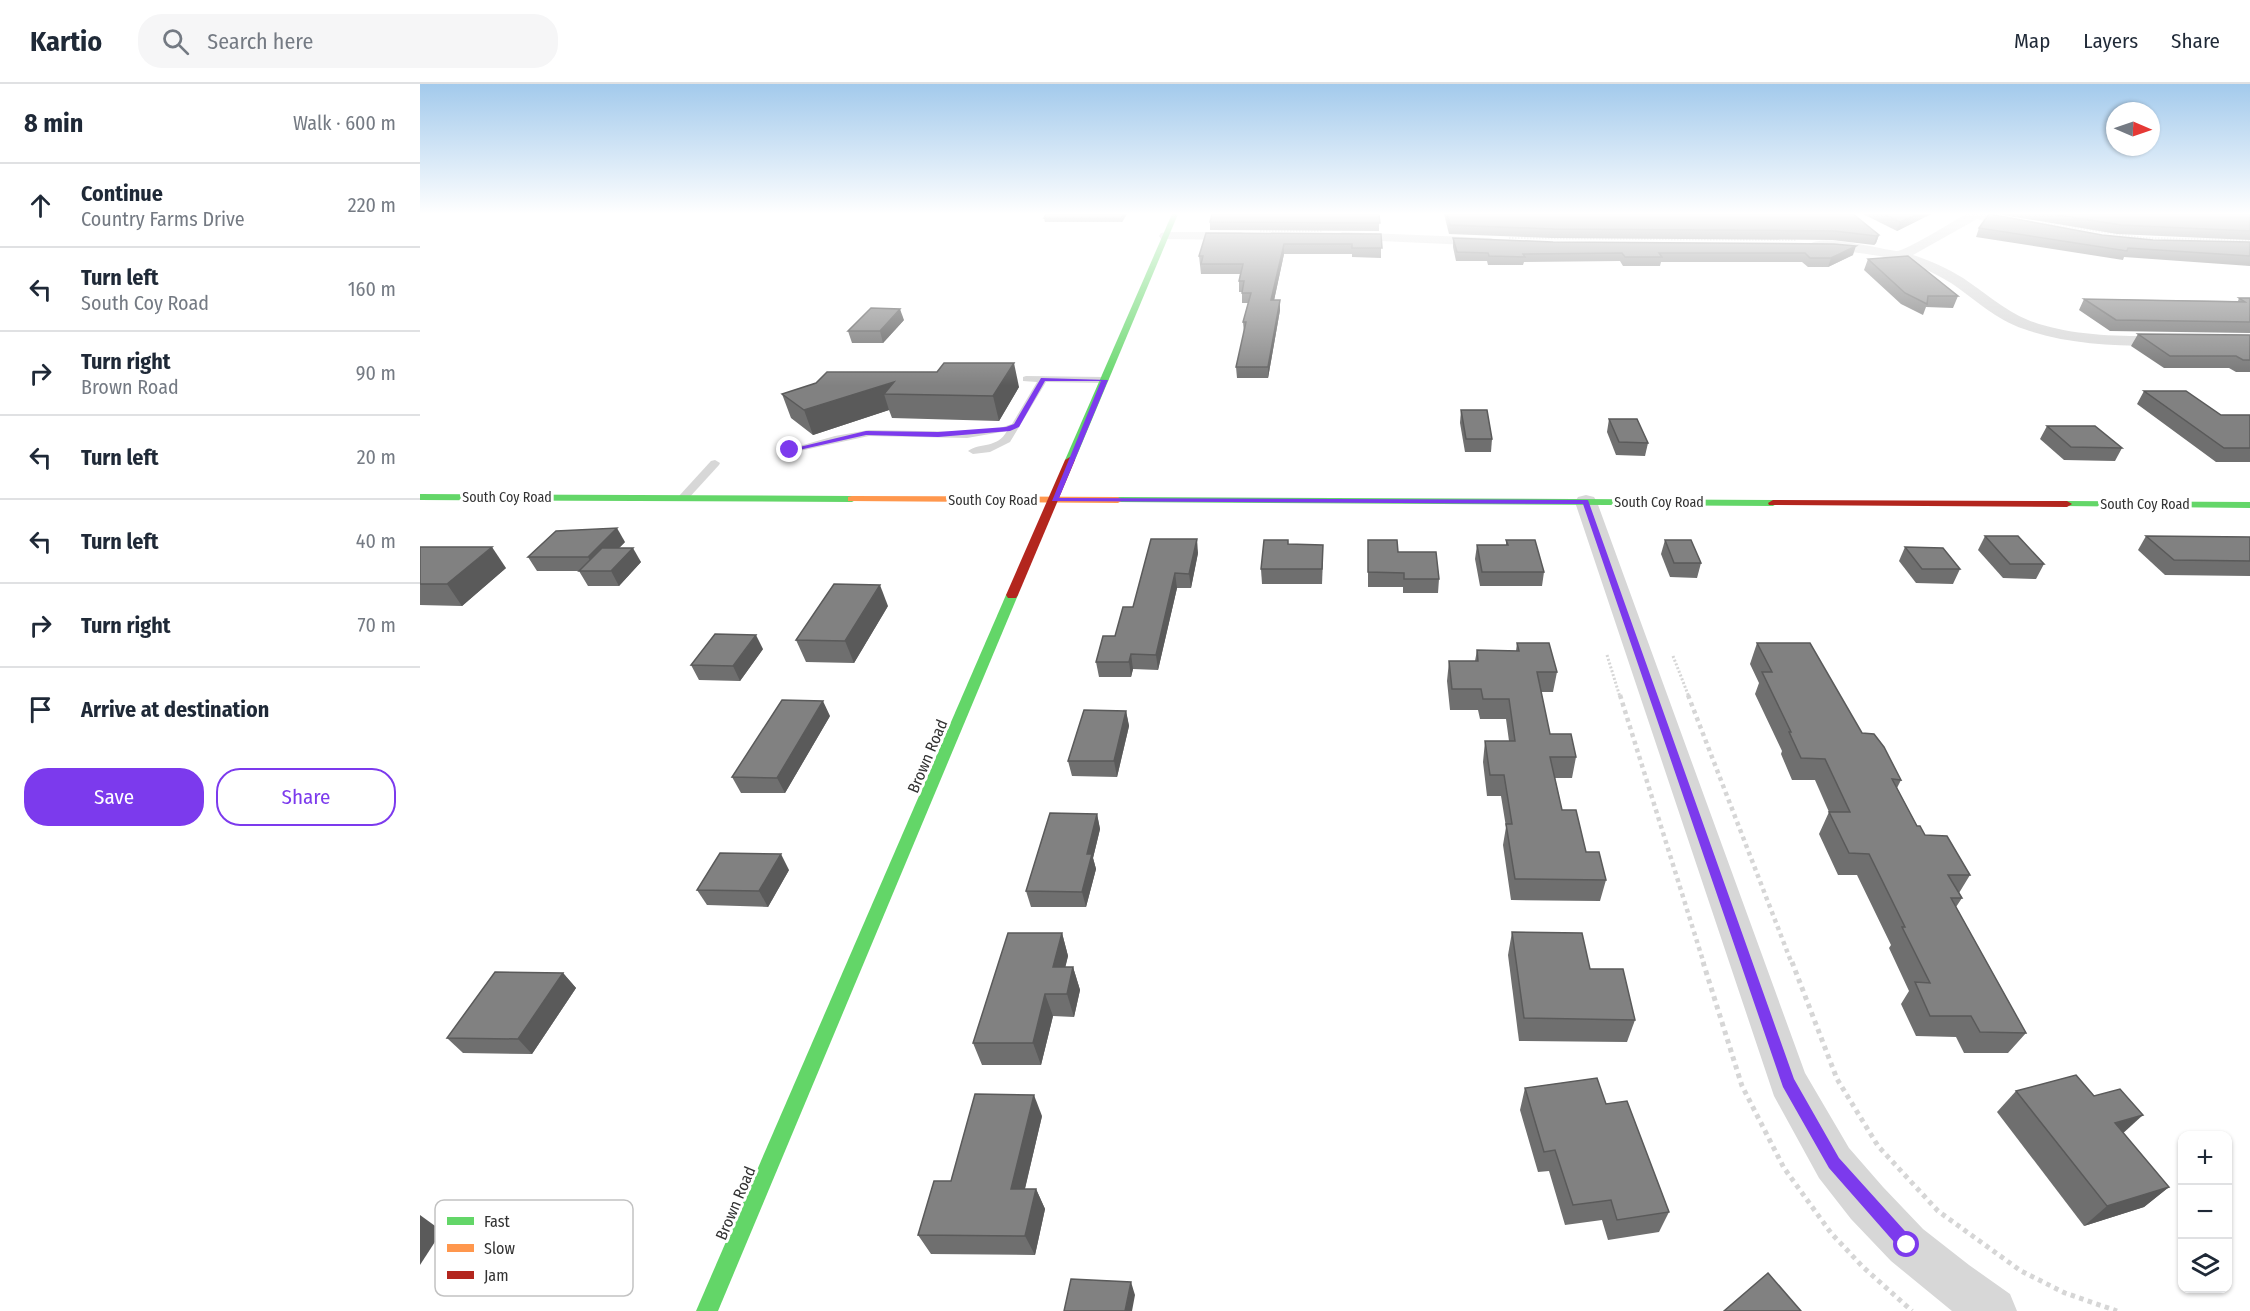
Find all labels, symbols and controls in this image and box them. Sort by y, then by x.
search box [138,14,558,68]
text: Kartio [30,25,102,58]
icon: search [159,25,192,58]
text: Search here [207,28,313,55]
text: Map [2014,28,2050,54]
text: Layers [2083,28,2138,54]
text: Share [2171,28,2220,54]
north arrow [2106,102,2160,156]
text: 8 min [24,108,83,139]
text: Walk · 600 m [293,111,396,135]
text: Continue [81,180,163,207]
icon: ahead [24,189,57,222]
text: 220 m [348,193,396,217]
text: Country Farms Drive [81,207,245,231]
text: Turn left [81,264,159,291]
icon: left [24,273,57,306]
text: 160 m [348,277,396,301]
text: South Coy Road [81,291,209,315]
text: Turn right [81,348,170,375]
icon: right [24,357,57,390]
text: 90 m [356,361,396,385]
text: Brown Road [81,375,179,399]
route end [776,436,802,462]
icon: left [24,441,57,474]
text: Turn left [81,444,159,471]
text: 20 m [357,445,396,469]
street label: South Coy Road [462,489,552,506]
street label: South Coy Road [948,492,1038,509]
street label: South Coy Road [1614,494,1704,511]
street label: South Coy Road [2100,496,2190,513]
icon: left [24,525,57,558]
text: Turn left [81,528,159,555]
text: 40 m [356,529,396,553]
icon: right [24,609,57,642]
text: Turn right [81,612,170,639]
text: 70 m [358,613,396,637]
icon: arrive [24,693,57,726]
text: Arrive at destination [81,696,269,723]
street label: Brown Road [903,717,951,796]
button: Save [24,768,204,826]
button: Share [216,768,396,826]
map controls [2178,1131,2232,1293]
button: + [2178,1131,2232,1185]
street label: Brown Road [711,1164,759,1243]
button: − [2178,1185,2232,1239]
legend [435,1200,633,1296]
text: Fast [484,1212,511,1231]
route start [1893,1231,1919,1257]
text: Slow [484,1239,515,1258]
button: layers [2178,1239,2232,1293]
text: Jam [484,1266,509,1285]

